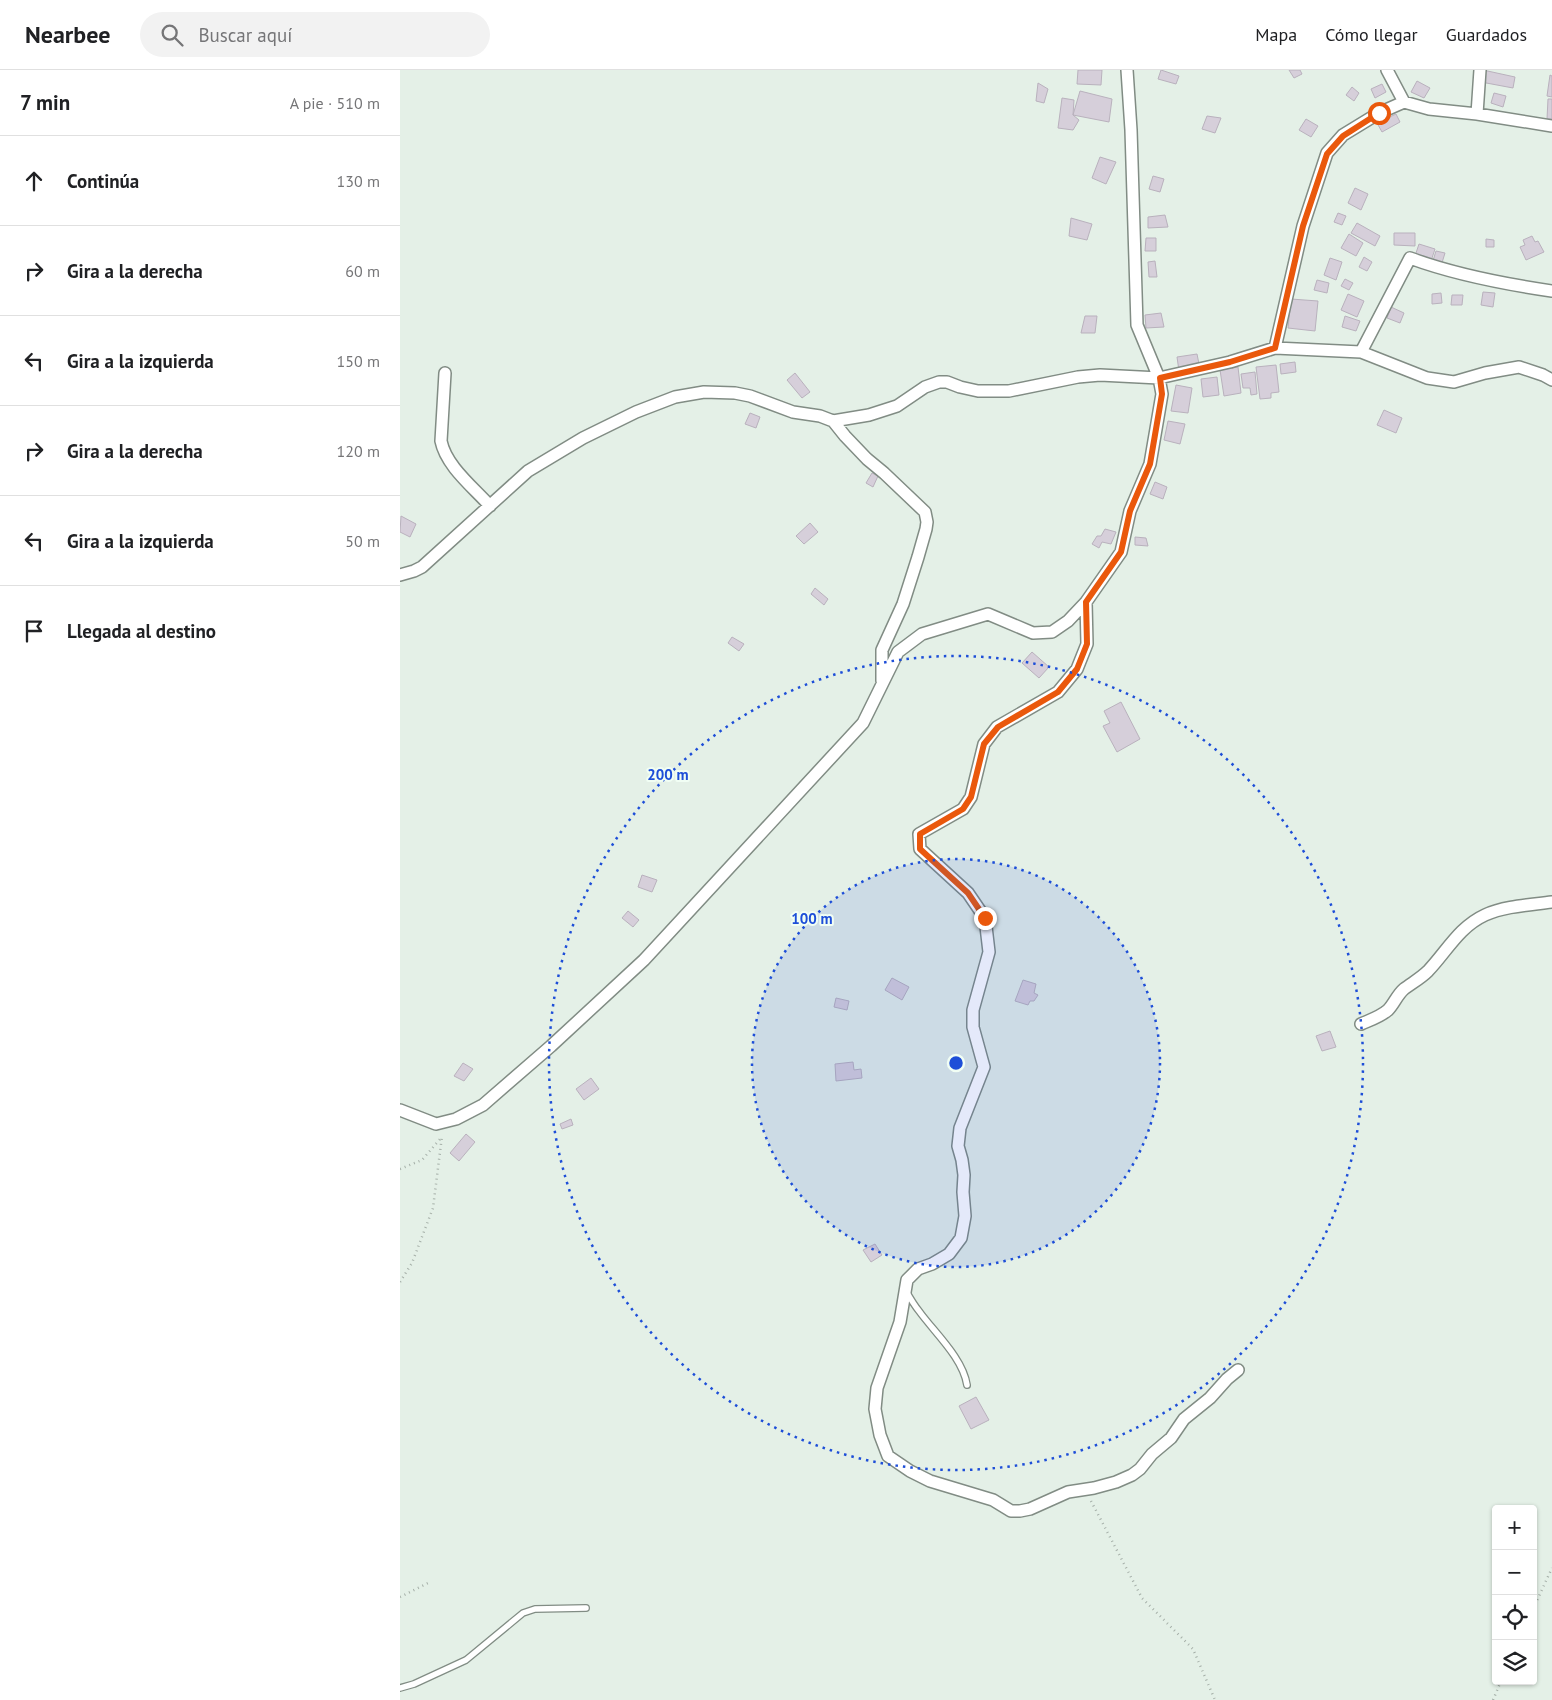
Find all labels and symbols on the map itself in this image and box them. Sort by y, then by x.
route start [1368,102,1391,125]
text: 200 m [647,765,689,784]
route end [974,907,997,930]
text: 100 m [791,909,833,928]
centre of rings [947,1054,965,1072]

